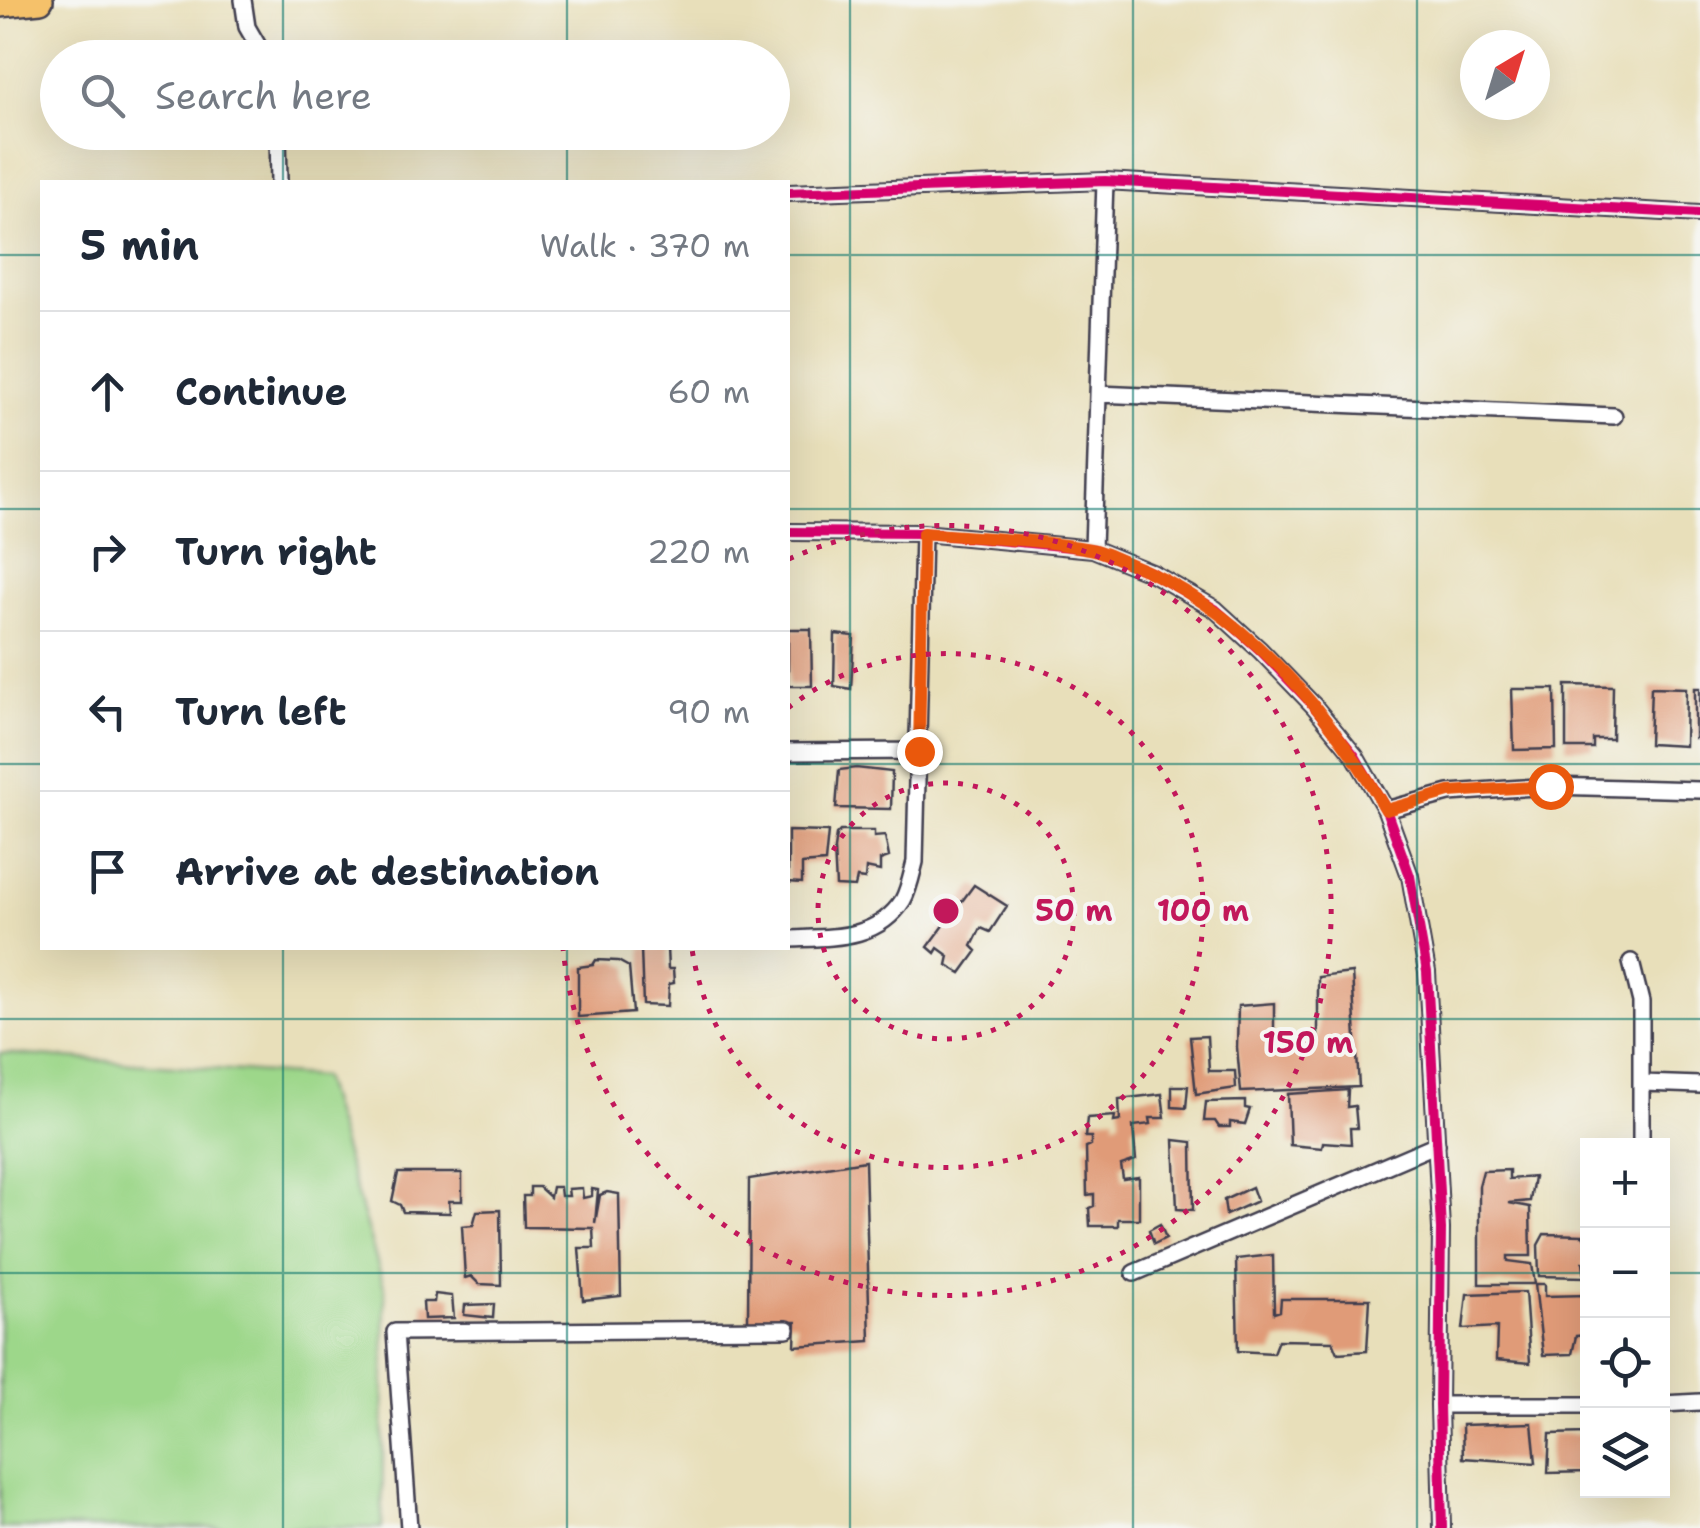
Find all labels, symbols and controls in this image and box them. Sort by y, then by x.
north arrow [1460,30,1550,120]
search box [40,40,790,150]
icon: search [75,68,130,123]
text: Search here [155,70,372,121]
text: 5 min [80,217,199,273]
text: Walk · 370 m [540,224,750,267]
icon: ahead [80,364,135,419]
text: Continue [175,366,347,417]
text: 60 m [668,370,750,413]
icon: right [80,524,135,579]
text: Turn right [175,526,377,577]
text: 220 m [647,530,750,573]
icon: left [80,684,135,739]
text: Turn left [175,686,347,737]
text: 90 m [667,690,750,733]
route end [897,729,943,775]
route start [1528,764,1574,810]
icon: arrive [80,844,135,899]
text: Arrive at destination [175,846,599,897]
text: 50 m [1035,890,1113,931]
text: 100 m [1157,890,1249,931]
centre of rings [928,893,964,929]
text: 150 m [1263,1022,1353,1063]
map controls [1580,1138,1670,1498]
button: + [1580,1138,1670,1228]
button: − [1580,1228,1670,1318]
button: locate [1580,1318,1670,1408]
button: layers [1580,1408,1670,1498]

